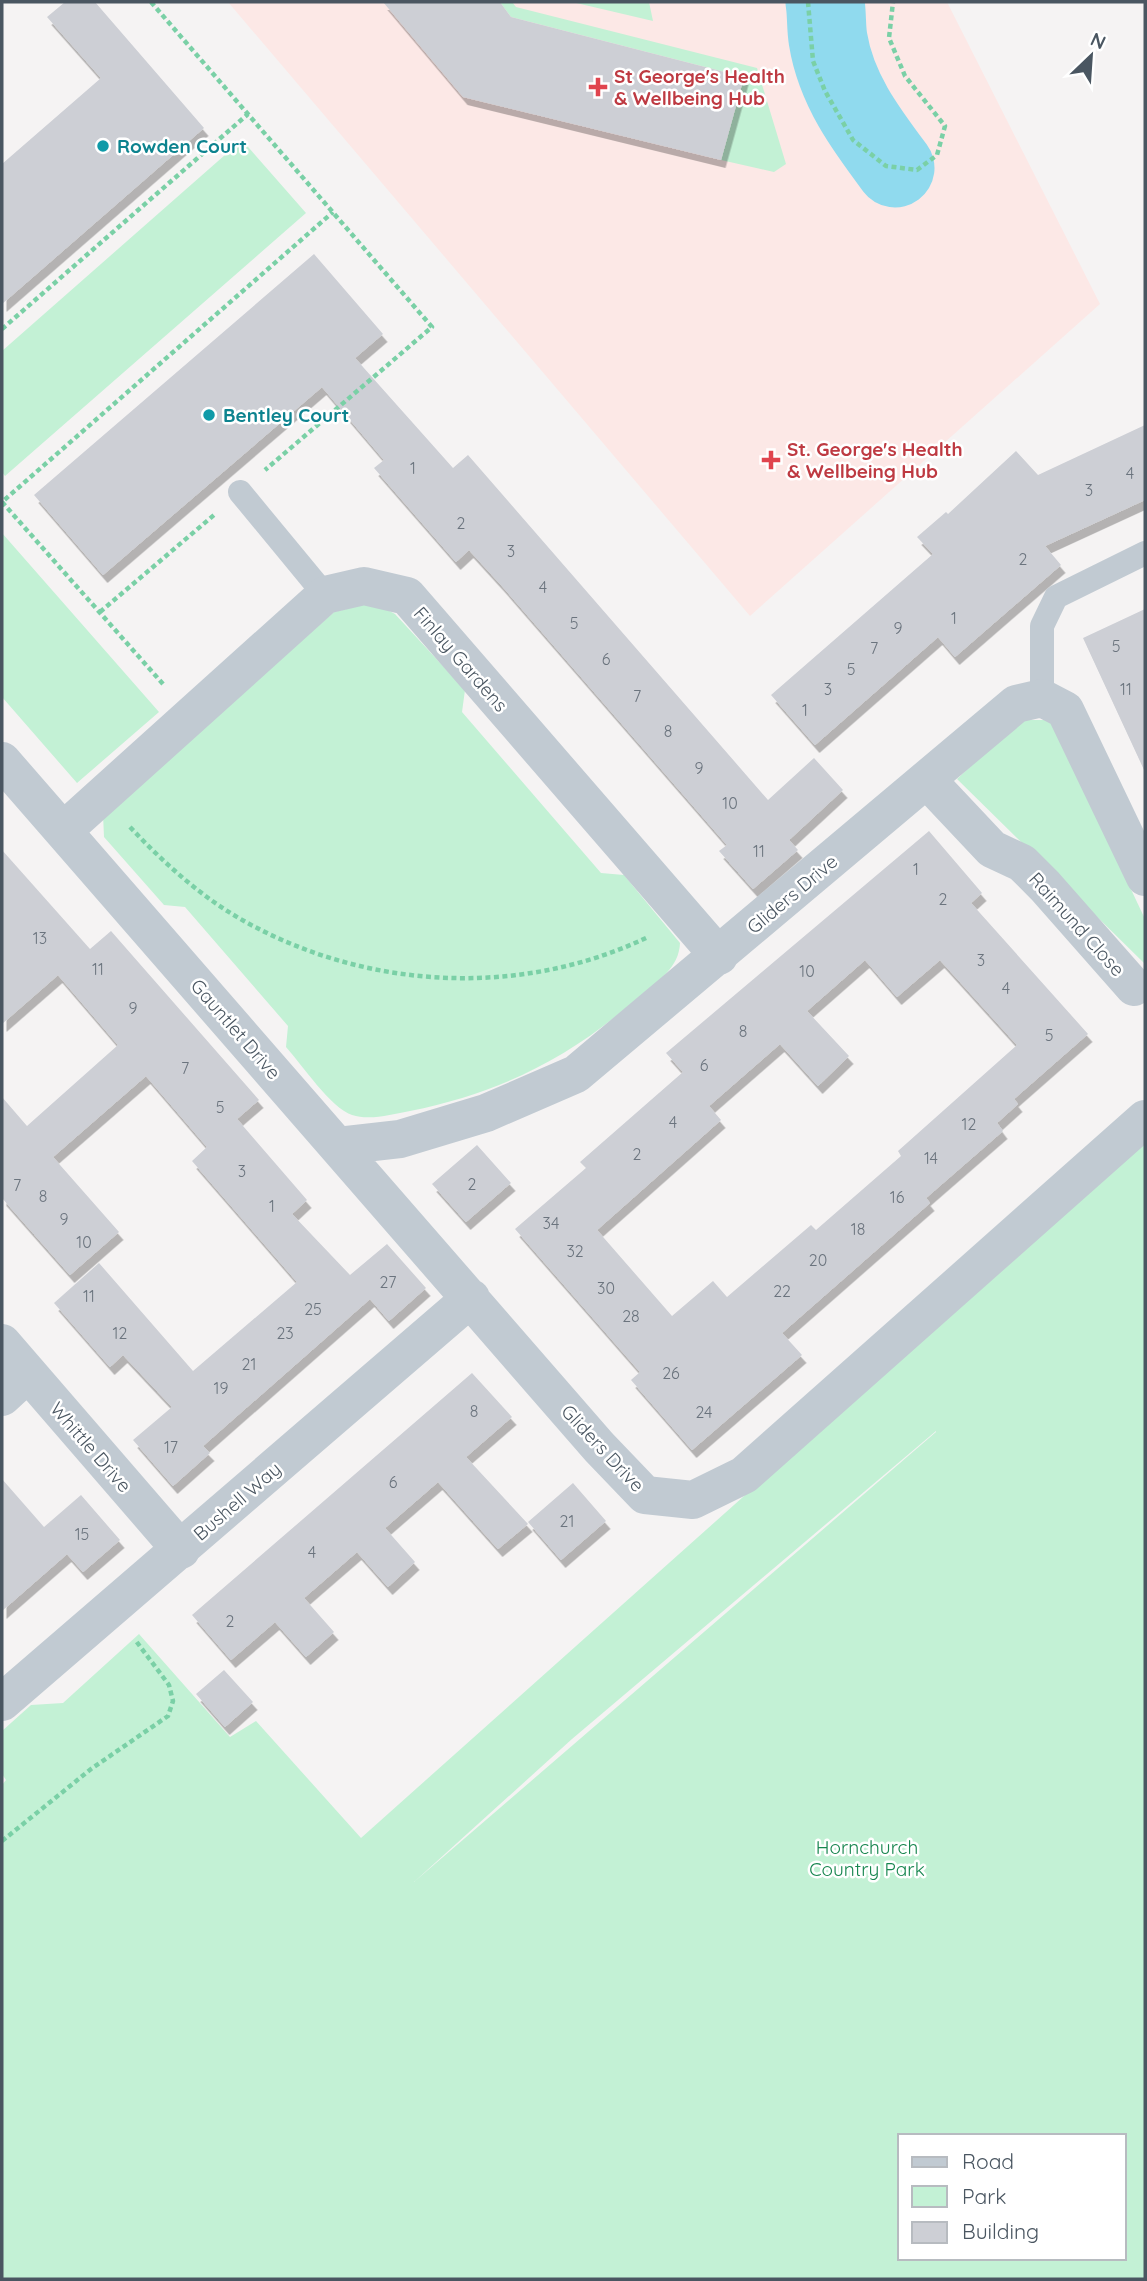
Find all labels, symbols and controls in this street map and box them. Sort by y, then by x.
north arrow [1056,21,1126,91]
text: N [1087,27,1110,54]
place label: St George's Health & Wellbeing Hub [614,64,785,110]
marker: St George's Health & Wellbeing Hub [588,77,608,97]
place label: Rowden Court [117,134,247,158]
marker: Rowden Court [95,138,111,154]
place label: Bentley Court [223,403,349,427]
marker: Bentley Court [201,407,217,423]
place label: St. George's Health & Wellbeing Hub [787,437,963,483]
marker: St. George's Health & Wellbeing Hub [761,450,781,470]
house number: 1 [410,458,416,478]
house number: 4 [1126,463,1134,483]
house number: 3 [1085,480,1093,500]
house number: 2 [457,513,466,533]
house number: 3 [507,541,515,561]
house number: 2 [1019,549,1028,569]
house number: 4 [539,577,547,597]
street label: Finlay Gardens [409,601,513,717]
house number: 1 [951,608,957,628]
house number: 5 [570,613,578,633]
house number: 9 [894,618,903,638]
house number: 5 [1112,636,1120,656]
house number: 7 [870,638,878,658]
house number: 6 [602,649,611,669]
house number: 5 [847,659,855,679]
house number: 3 [824,679,832,699]
house number: 11 [1120,679,1132,699]
house number: 7 [633,686,641,706]
house number: 1 [802,700,808,720]
house number: 8 [664,721,672,741]
house number: 9 [695,758,704,778]
house number: 10 [722,793,738,813]
house number: 11 [753,841,765,861]
street label: Gliders Drive [742,849,842,939]
house number: 1 [913,859,919,879]
street label: Raimund Close [1024,867,1130,981]
house number: 2 [939,889,948,909]
house number: 13 [33,928,47,948]
house number: 3 [977,950,985,970]
house number: 11 [92,959,104,979]
house number: 10 [799,961,815,981]
street label: Gauntlet Drive [186,974,286,1084]
house number: 4 [1002,978,1010,998]
house number: 9 [129,998,138,1018]
house number: 8 [739,1021,747,1041]
house number: 5 [1045,1025,1053,1045]
house number: 6 [700,1055,709,1075]
house number: 7 [181,1058,189,1078]
house number: 5 [216,1097,224,1117]
house number: 4 [669,1112,677,1132]
house number: 12 [962,1114,977,1134]
house number: 2 [633,1144,642,1164]
house number: 14 [924,1148,938,1168]
house number: 3 [238,1161,246,1181]
house number: 2 [468,1174,477,1194]
house number: 7 [13,1175,21,1195]
house number: 8 [39,1186,47,1206]
house number: 16 [890,1187,905,1207]
house number: 1 [269,1196,275,1216]
house number: 9 [60,1209,69,1229]
house number: 34 [543,1213,559,1233]
house number: 18 [851,1219,865,1239]
house number: 10 [76,1232,92,1252]
house number: 32 [566,1241,584,1261]
house number: 20 [809,1250,827,1270]
house number: 27 [380,1272,396,1292]
house number: 30 [597,1278,615,1298]
house number: 22 [773,1281,791,1301]
house number: 11 [83,1286,95,1306]
house number: 25 [304,1299,322,1319]
house number: 28 [622,1306,640,1326]
house number: 12 [113,1323,128,1343]
house number: 23 [276,1323,294,1343]
house number: 21 [242,1354,256,1374]
house number: 26 [662,1363,680,1383]
house number: 19 [214,1378,228,1398]
street label: Whittle Drive [45,1397,137,1497]
street label: Gliders Drive [556,1399,650,1497]
house number: 8 [470,1401,478,1421]
house number: 24 [695,1402,713,1422]
house number: 17 [164,1437,178,1457]
street label: Bushell Way [188,1457,286,1545]
house number: 6 [389,1472,398,1492]
house number: 21 [560,1511,574,1531]
house number: 15 [75,1524,89,1544]
house number: 4 [308,1542,316,1562]
house number: 2 [226,1611,235,1631]
park label: Hornchurch Country Park [809,1835,925,1881]
legend [898,2134,1126,2260]
text: Road [962,2148,1014,2174]
text: Park [962,2183,1006,2209]
text: Building [962,2218,1039,2244]

